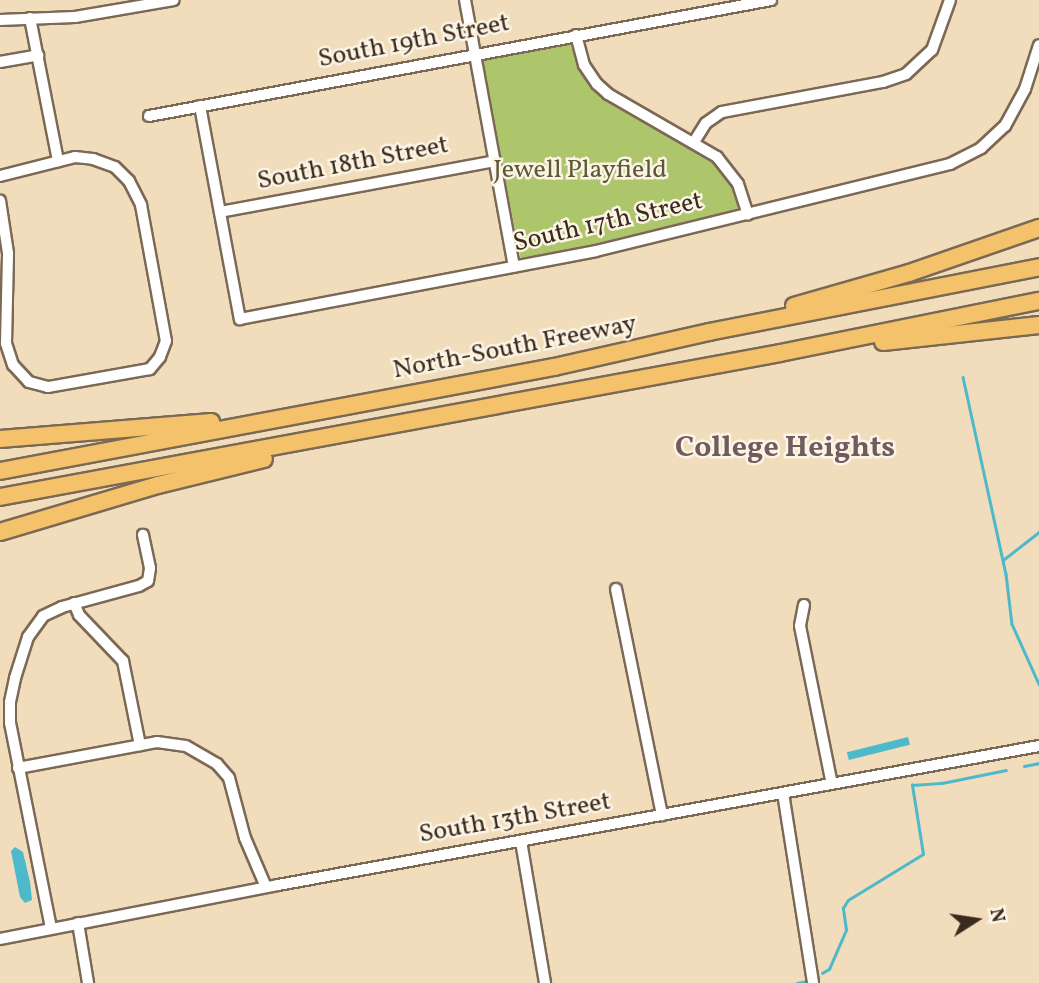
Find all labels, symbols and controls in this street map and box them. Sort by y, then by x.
street label: South 19th Street [316,8,512,76]
street label: South 18th Street [255,130,451,198]
park label: Jewell Playfield [493,155,667,187]
street label: South 17th Street [510,186,706,260]
street label: North-South Freeway [390,309,640,387]
district label: College Heights [675,430,895,466]
street label: South 13th Street [417,787,613,851]
north arrow [941,885,1011,955]
text: N [982,906,1011,925]

